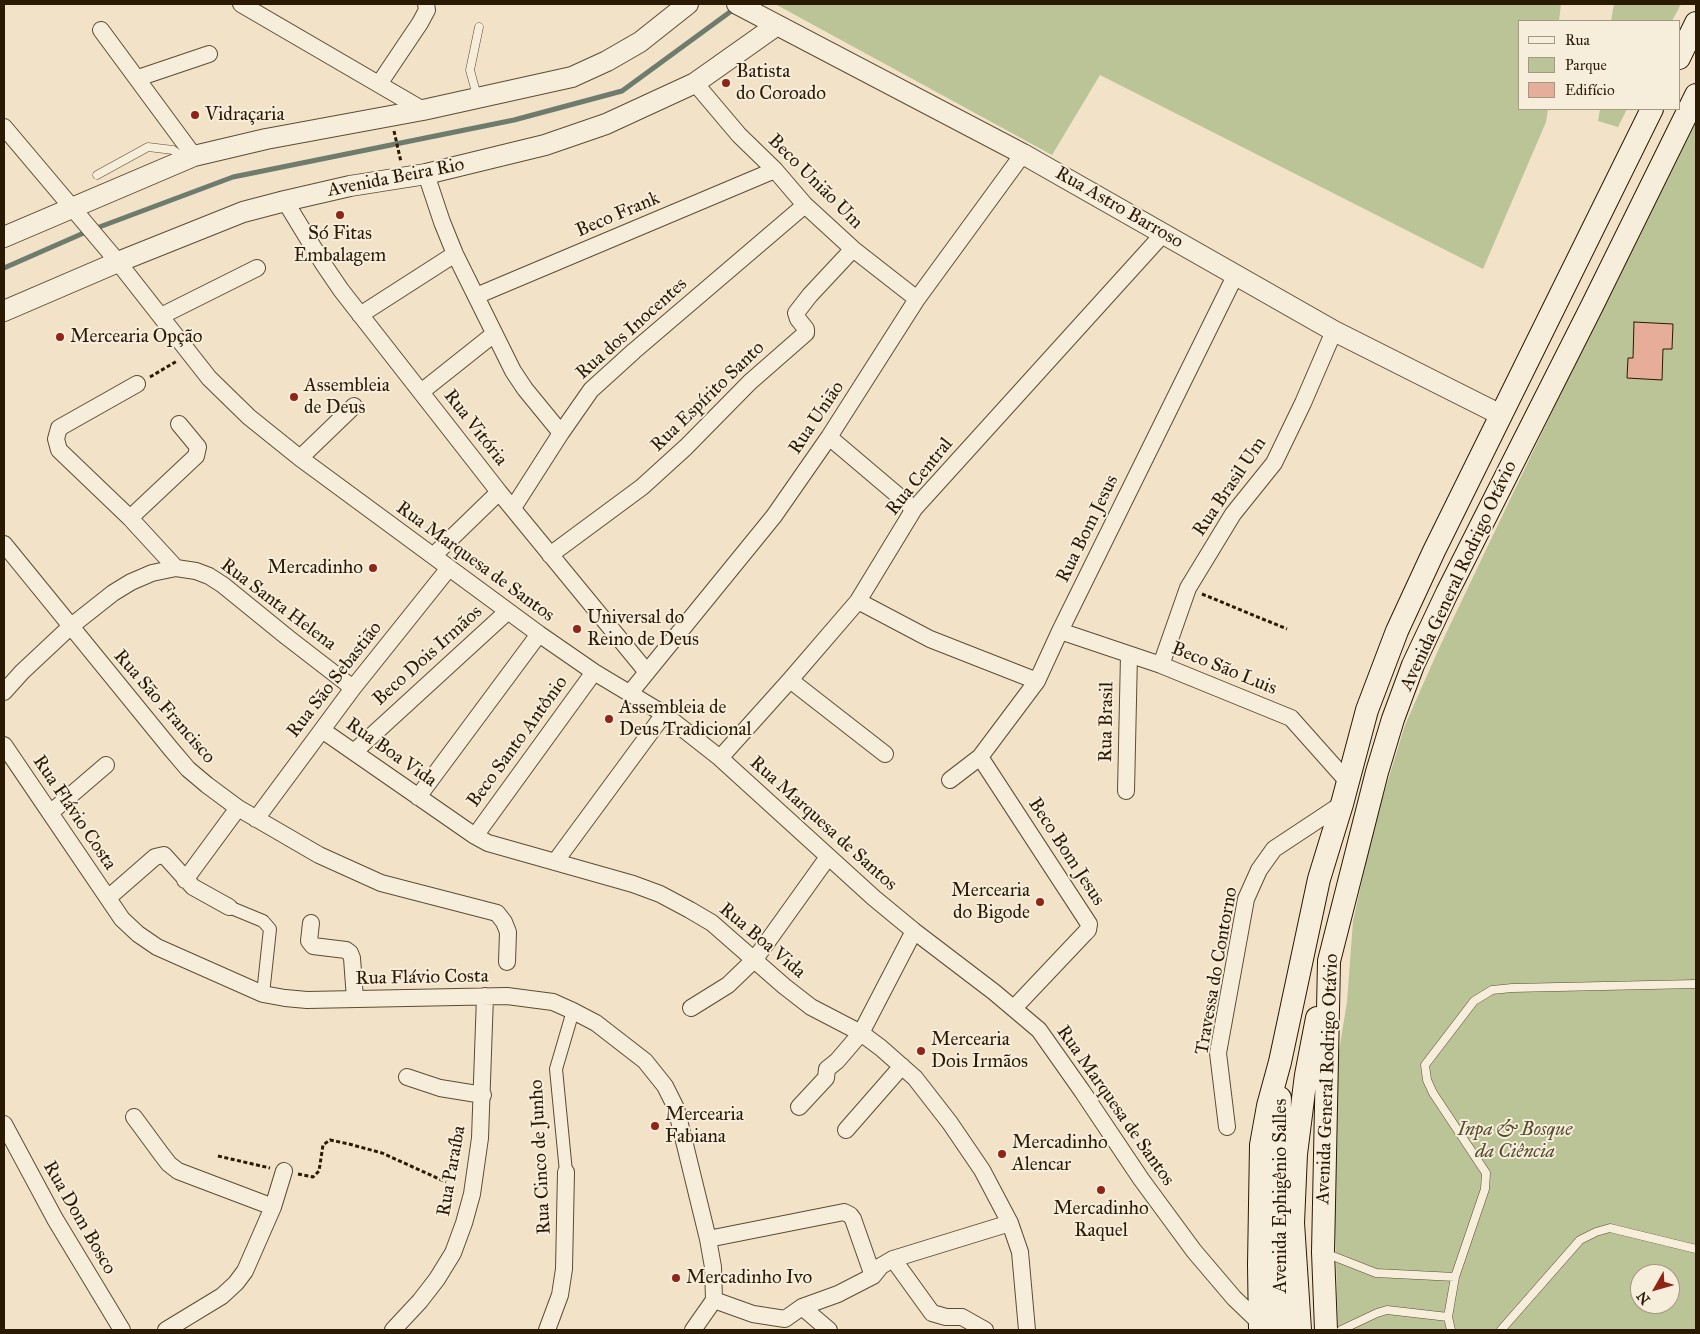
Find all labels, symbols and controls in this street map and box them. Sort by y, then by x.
legend [1518,20,1680,110]
text: Rua [1565,31,1590,49]
text: Parque [1565,56,1607,74]
place label: Batista do Coroado [736,61,826,105]
marker: Batista do Coroado [720,77,732,89]
text: Edifício [1565,81,1615,99]
place label: Vidraçaria [205,104,284,126]
marker: Vidraçaria [189,109,201,121]
street label: Beco União Um [763,130,867,234]
street label: Avenida Beira Rio [326,154,466,202]
street label: Rua Astro Barroso [1051,162,1187,254]
street label: Beco Frank [573,187,663,243]
marker: Só Fitas Embalagem [334,209,346,221]
place label: Só Fitas Embalagem [294,223,386,267]
street label: Rua dos Inocentes [572,273,692,385]
place label: Mercearia Opção [70,326,203,348]
marker: Mercearia Opção [54,331,66,343]
street label: Rua Espírito Santo [646,337,770,457]
place label: Assembleia de Deus [304,375,390,419]
street label: Rua União [784,377,850,459]
street label: Rua Vitória [438,385,512,471]
marker: Assembleia de Deus [288,391,300,403]
street label: Rua Central [882,433,958,521]
street label: Rua Brasil Um [1188,433,1272,541]
street label: Avenida General Rodrigo Otávio [1396,458,1522,694]
street label: Rua Bom Jesus [1052,471,1124,587]
street label: Rua Marquesa de Santos [391,497,559,627]
street label: Rua Santa Helena [216,554,340,656]
place label: Mercadinho [267,557,363,579]
marker: Mercadinho [367,562,379,574]
street label: Beco Dois Irmãos [369,601,487,711]
place label: Universal do Reino de Deus [587,607,699,651]
street label: Rua São Sebastião [283,617,387,743]
marker: Universal do Reino de Deus [571,623,583,635]
street label: Beco São Luis [1168,638,1280,700]
street label: Rua São Francisco [108,645,220,769]
street label: Beco Santo Antônio [463,672,573,812]
street label: Rua Brasil [1095,682,1119,762]
place label: Assembleia de Deus Tradicional [619,697,752,741]
street label: Rua Boa Vida [341,713,441,793]
marker: Assembleia de Deus Tradicional [603,713,615,725]
street label: Rua Flávio Costa [27,751,121,875]
street label: Rua Marquesa de Santos [745,752,901,896]
street label: Beco Bom Jesus [1023,794,1109,910]
place label: Mercearia do Bigode [951,880,1030,924]
street label: Travessa do Contorno [1191,885,1243,1057]
marker: Mercearia do Bigode [1034,896,1046,908]
street label: Rua Boa Vida [714,898,810,984]
street label: Avenida General Rodrigo Otávio [1312,953,1344,1205]
street label: Rua Flávio Costa [355,965,489,991]
street label: Rua Marquesa de Santos [1051,1022,1179,1190]
place label: Mercearia Dois Irmãos [931,1029,1028,1073]
marker: Mercearia Dois Irmãos [915,1045,927,1057]
street label: Rua Cinco de Junho [526,1079,556,1235]
street label: Avenida Ephigênio Salles [1270,1099,1292,1293]
place label: Mercearia Fabiana [665,1104,744,1148]
park label: Inpa & Bosque da Ciência [1458,1119,1572,1163]
marker: Mercearia Fabiana [649,1120,661,1132]
street label: Rua Paraíba [433,1124,471,1218]
place label: Mercadinho Alencar [1012,1132,1108,1176]
marker: Mercadinho Alencar [996,1148,1008,1160]
street label: Rua Dom Bosco [37,1157,121,1279]
marker: Mercadinho Raquel [1095,1184,1107,1196]
place label: Mercadinho Raquel [1053,1198,1149,1242]
north arrow [1630,1264,1680,1314]
place label: Mercadinho Ivo [686,1267,812,1289]
marker: Mercadinho Ivo [670,1272,682,1284]
text: N [1633,1288,1654,1308]

